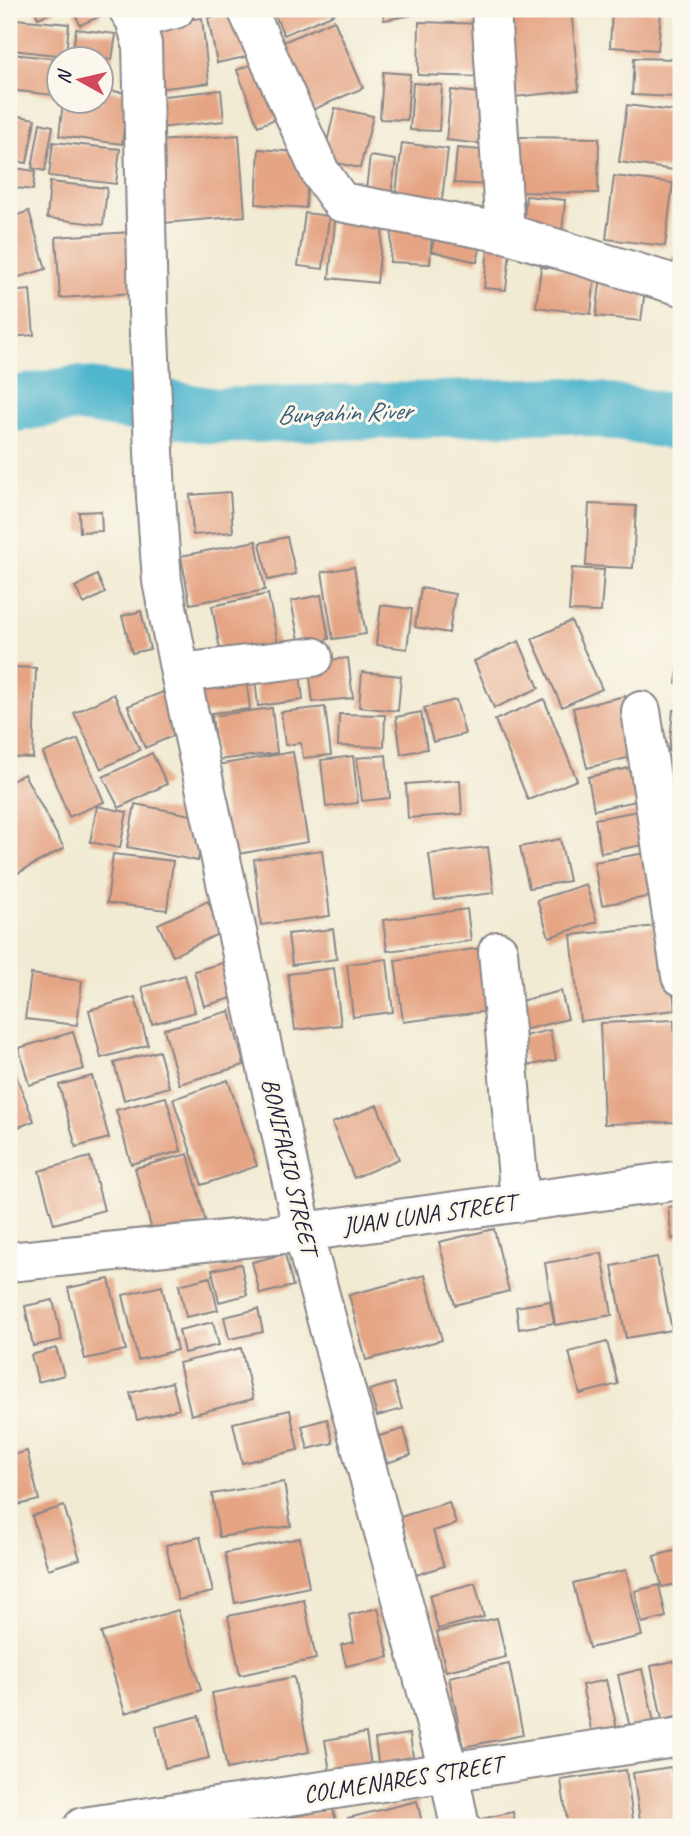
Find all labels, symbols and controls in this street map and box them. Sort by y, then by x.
north arrow [46,46,116,116]
text: N [51,67,77,85]
water label: Bungahin River [276,394,416,431]
street label: BONIFACIO STREET [255,1075,326,1262]
street label: JUAN LUNA STREET [340,1186,523,1241]
street label: COLMENARES STREET [302,1748,509,1810]

